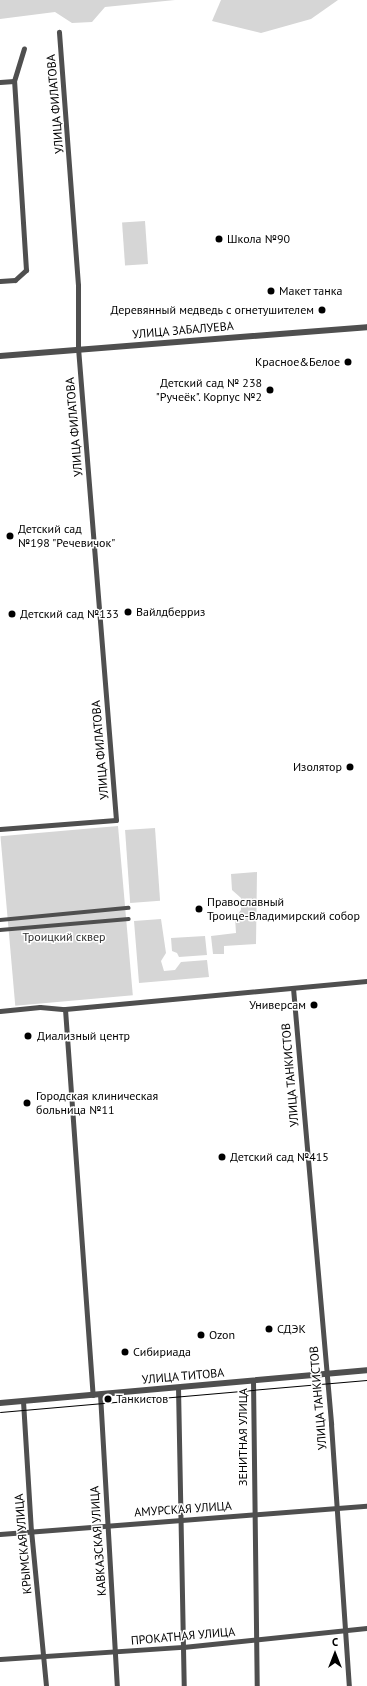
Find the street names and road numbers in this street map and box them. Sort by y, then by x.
street label: УЛИЦА ФИЛАТОВА [43,54,67,154]
street label: УЛИЦА ЗАБАЛУЕВА [132,318,234,342]
street label: УЛИЦА ФИЛАТОВА [62,377,86,477]
street label: УЛИЦА ФИЛАТОВА [88,700,112,800]
street label: УЛИЦА ТАНКИСТОВ [278,1022,302,1128]
street label: УЛИЦА ТАНКИСТОВ [306,1345,330,1451]
street label: УЛИЦА ТИТОВА [141,1365,225,1387]
street label: ЗЕНИТНАЯ УЛИЦА [236,1388,250,1486]
street label: КАВКАЗСКАЯ УЛИЦА [87,1485,109,1597]
street label: КРЫМСКАЯ УЛИЦА [11,1493,35,1595]
street label: АМУРСКАЯ УЛИЦА [134,1498,232,1520]
street label: ПРОКАТНАЯ УЛИЦА [130,1624,236,1648]

